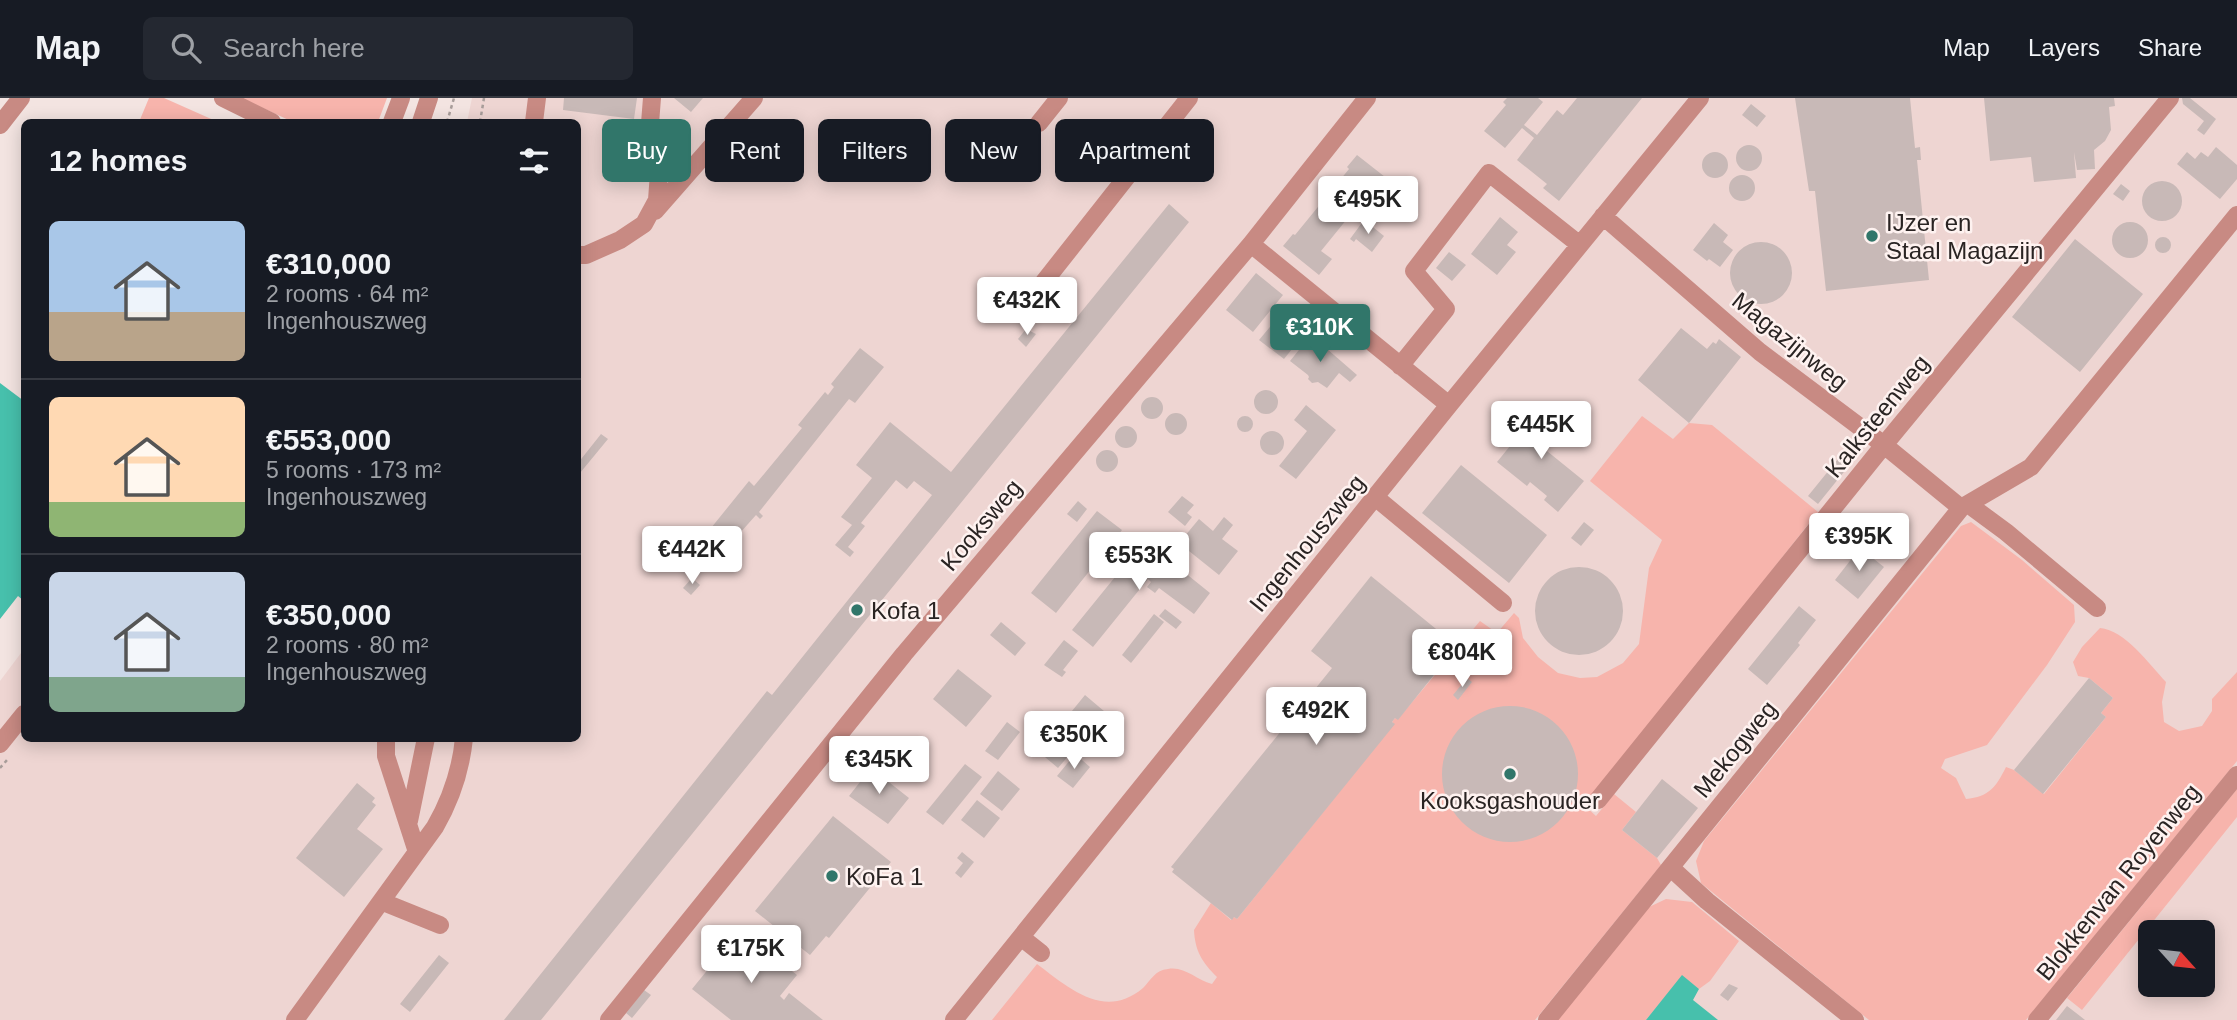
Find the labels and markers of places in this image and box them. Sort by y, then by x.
pin: €495K [1319,176,1417,236]
place label: IJzer en Staal Magazijn [1886,209,2043,264]
marker: IJzer en Staal Magazijn [1864,228,1880,244]
pin: €432K [978,278,1076,337]
pin: €310K [1271,304,1369,364]
pin: €445K [1492,402,1590,461]
pin: €395K [1810,514,1908,573]
pin: €442K [643,526,741,586]
pin: €553K [1090,532,1188,592]
place label: Kofa 1 [871,597,940,624]
marker: Kofa 1 [849,602,865,618]
pin: €804K [1413,630,1511,689]
pin: €492K [1267,688,1365,747]
pin: €350K [1025,712,1123,771]
pin: €345K [830,736,928,796]
marker: Kooksgashouder [1502,766,1518,782]
place label: Kooksgashouder [1420,787,1600,814]
place label: KoFa 1 [846,863,923,890]
marker: KoFa 1 [824,868,840,884]
pin: €175K [702,926,800,985]

